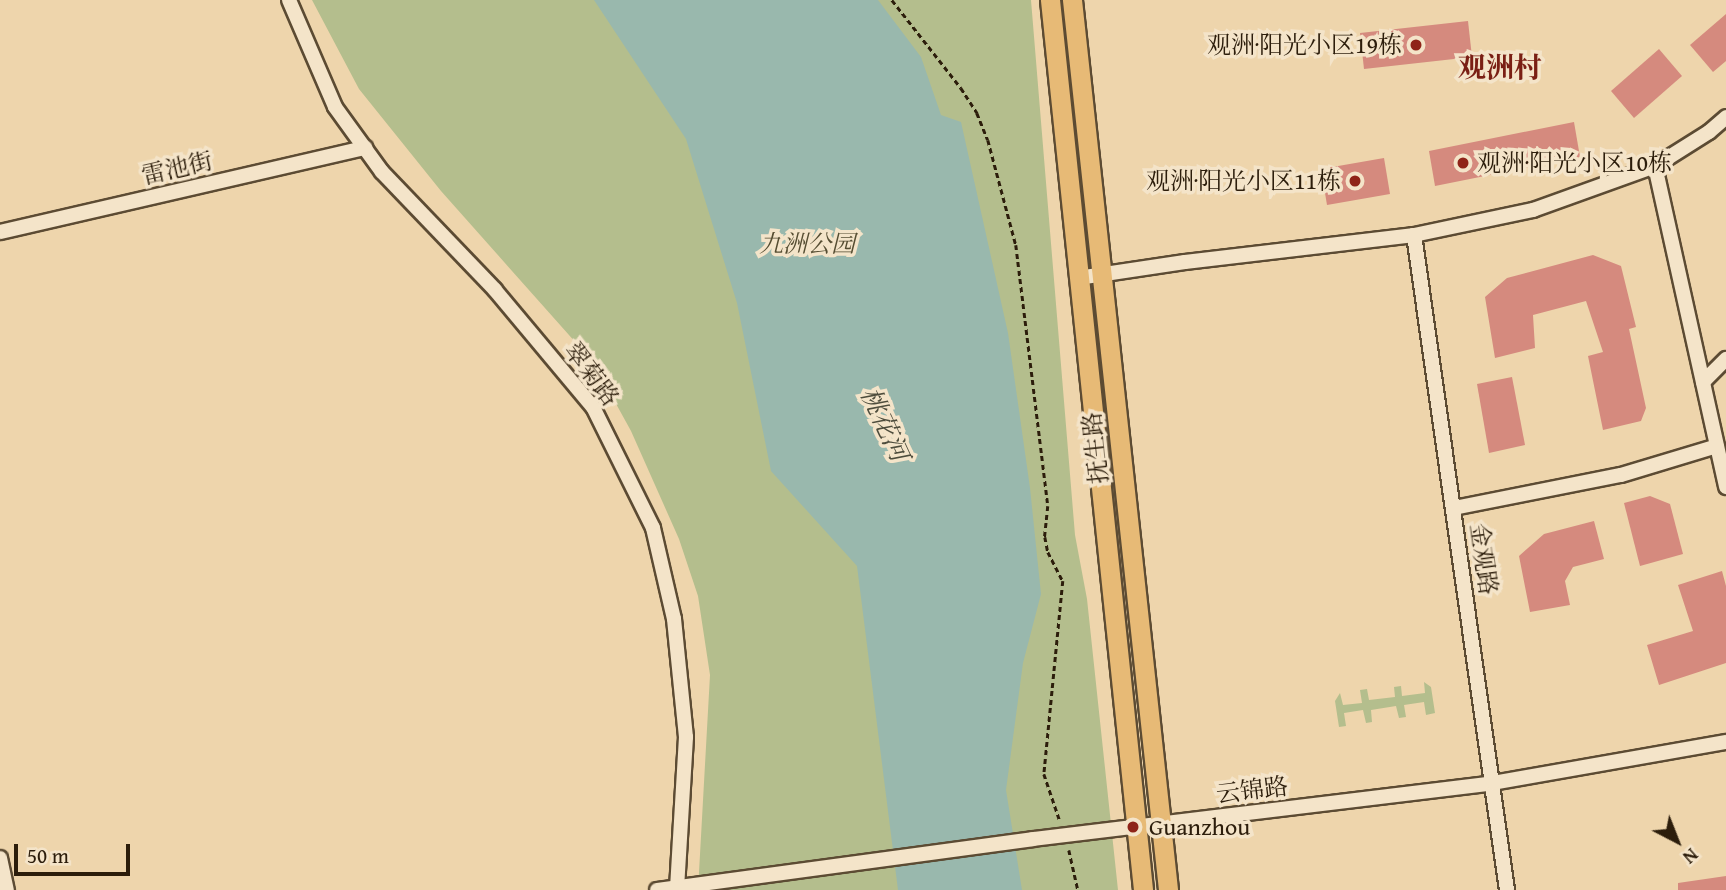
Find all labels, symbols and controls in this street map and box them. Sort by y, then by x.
place label: 观洲·阳光小区19栋 [1207,31,1402,59]
marker: 观洲·阳光小区19栋 [1408,37,1424,53]
district label: 观洲村 [1458,50,1542,84]
street label: 雷池街 [139,146,215,190]
place label: 观洲·阳光小区10栋 [1477,149,1672,177]
marker: 观洲·阳光小区10栋 [1455,155,1471,171]
place label: 观洲·阳光小区11栋 [1146,167,1341,195]
marker: 观洲·阳光小区11栋 [1347,173,1363,189]
park label: 九洲公园 [759,230,855,258]
street label: 翠菊路 [559,337,625,411]
water label: 桃花河 [854,382,916,466]
street label: 抚生路 [1077,411,1113,485]
street label: 金观路 [1465,521,1503,597]
street label: 云锦路 [1215,771,1289,809]
north arrow [1642,806,1712,876]
place label: Guanzhou [1149,813,1250,841]
marker: Guanzhou [1123,817,1143,837]
scale bar [18,830,133,874]
text: 50 m [27,840,69,871]
text: N [1677,842,1705,871]

